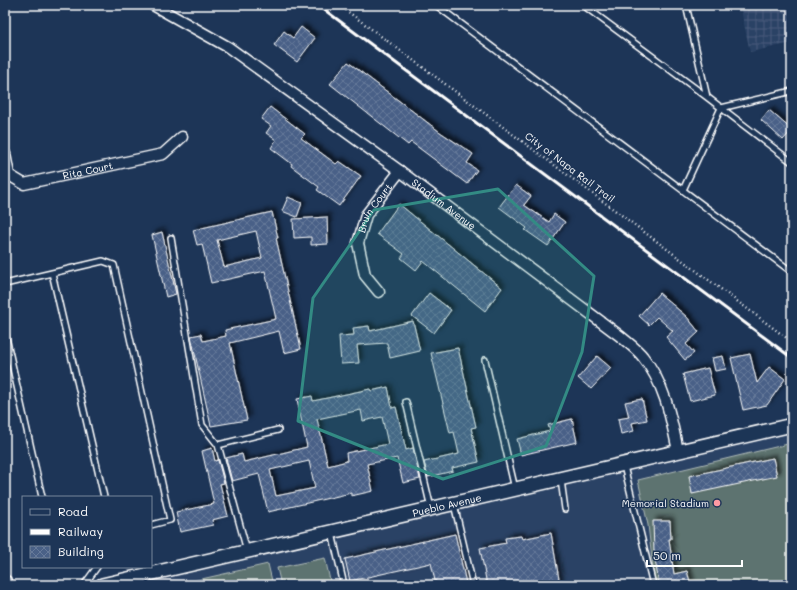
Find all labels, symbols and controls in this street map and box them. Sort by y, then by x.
street label: City of Napa Rail Trail [522,129,618,205]
street label: Rita Court [61,158,114,183]
street label: Stadium Avenue [409,175,479,233]
street label: Bruin Court [354,180,395,234]
street label: Pueblo Avenue [411,490,483,520]
legend [22,496,152,568]
place label: Memorial Stadium [622,496,709,510]
marker: Memorial Stadium [712,498,722,508]
text: Road [58,503,88,519]
text: Railway [58,523,103,539]
scale bar [647,542,742,568]
text: Building [58,543,104,559]
text: 50 m [653,547,681,563]

